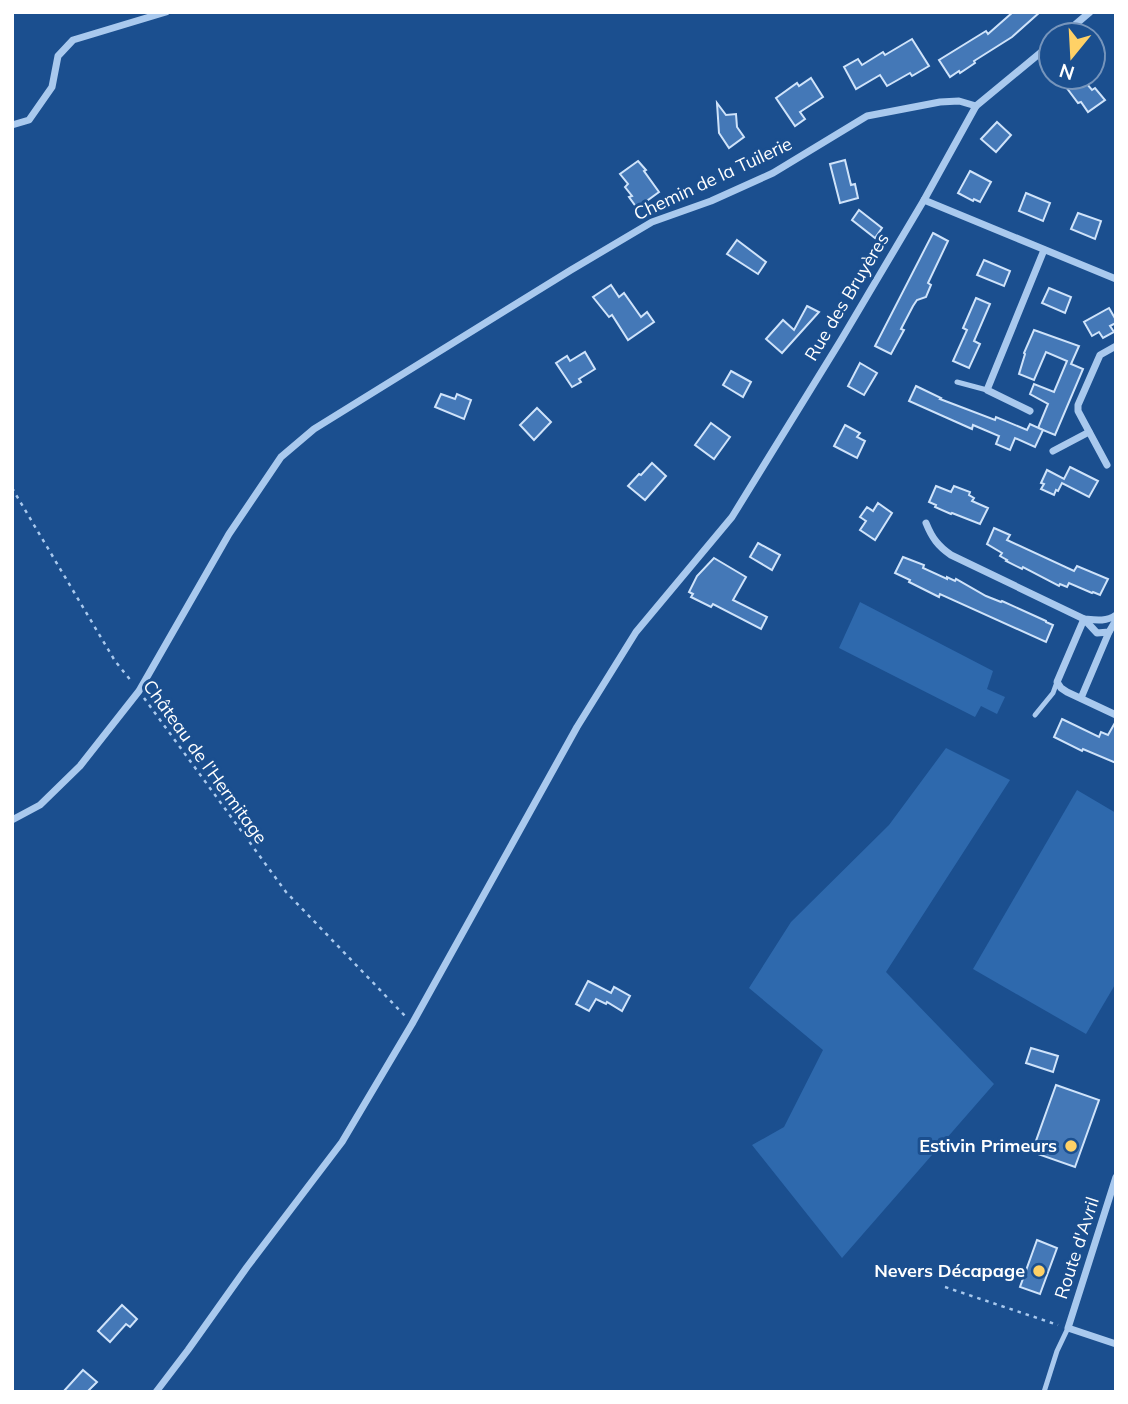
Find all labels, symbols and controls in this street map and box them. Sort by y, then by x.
north arrow [1037,21,1107,91]
text: N [1056,59,1077,86]
street label: Chemin de la Tuilerie [630,132,796,225]
street label: Rue des Bruyères [799,229,894,365]
street label: Château de l’Hermitage [138,675,273,848]
place label: Estivin Primeurs [919,1134,1057,1157]
marker: Estivin Primeurs [1063,1138,1079,1154]
street label: Route d'Avril [1049,1194,1104,1302]
place label: Nevers Décapage [874,1259,1025,1282]
marker: Nevers Décapage [1031,1263,1047,1279]

